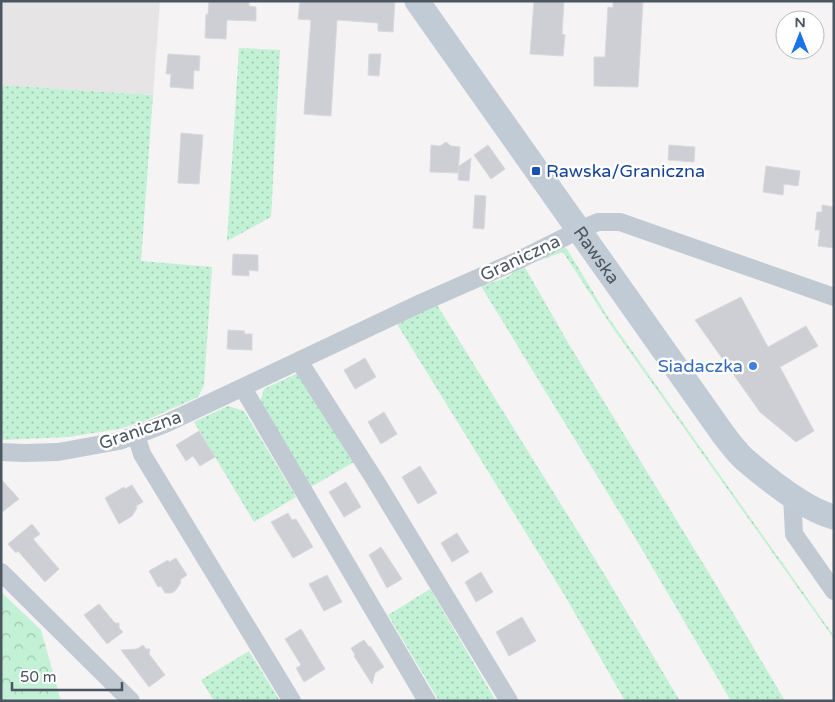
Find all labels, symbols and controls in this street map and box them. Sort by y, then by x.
north arrow [775,10,825,60]
text: N [794,14,806,31]
place label: Rawska/Graniczna [546,160,705,182]
marker: Rawska/Graniczna [530,165,542,177]
street label: Rawska [569,222,624,288]
street label: Graniczna [477,230,563,286]
place label: Siadaczka [658,355,743,377]
marker: Siadaczka [747,360,759,372]
street label: Graniczna [96,406,184,454]
scale bar [12,660,122,692]
text: 50 m [20,668,57,686]

